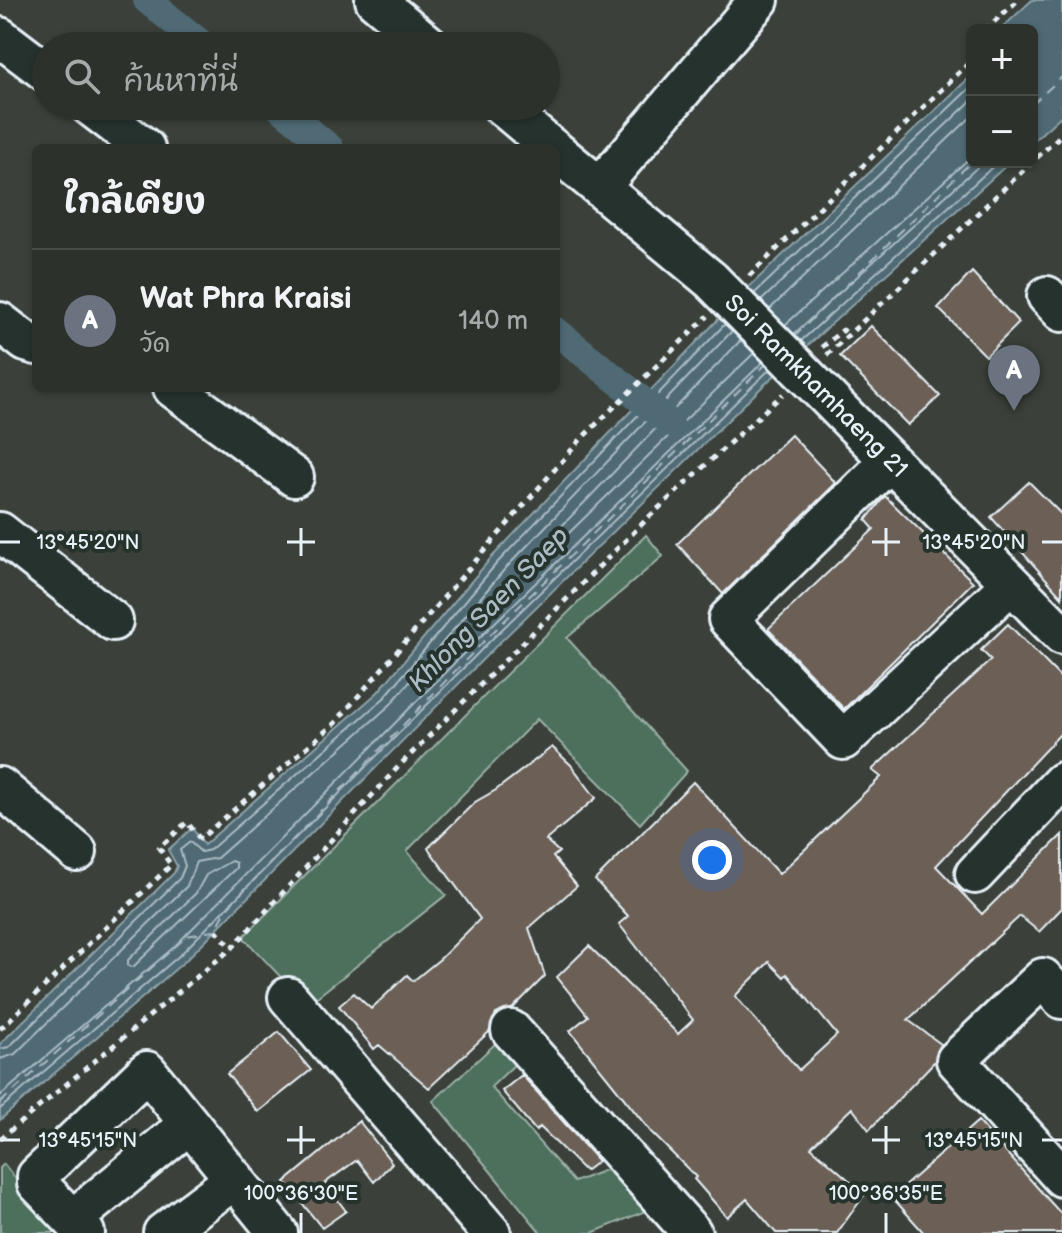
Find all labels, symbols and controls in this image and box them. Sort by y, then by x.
map controls [966,24,1038,168]
button: + [966,24,1038,96]
search box [32,32,560,120]
icon: search [60,54,104,98]
text: ค้นหาที่นี่ [124,64,238,100]
button: − [966,96,1038,168]
text: ใกล้เคียง [64,182,206,223]
text: Wat Phra Kraisi [140,281,352,317]
street label: Soi Ramkhamhaeng 21 [718,288,914,484]
text: A [82,306,98,337]
text: 140 m [458,306,528,337]
text: วัด [140,329,170,360]
pin: A [988,345,1040,411]
water label: Khlong Saen Saep [402,521,576,699]
text: 13°45'20"N [36,531,140,555]
text: 13°45'20"N [922,531,1026,555]
your location [692,840,732,880]
text: 13°45'15"N [39,1129,137,1153]
text: 13°45'15"N [925,1129,1023,1153]
text: 100°36'30"E [244,1182,358,1206]
text: 100°36'35"E [829,1182,943,1206]

